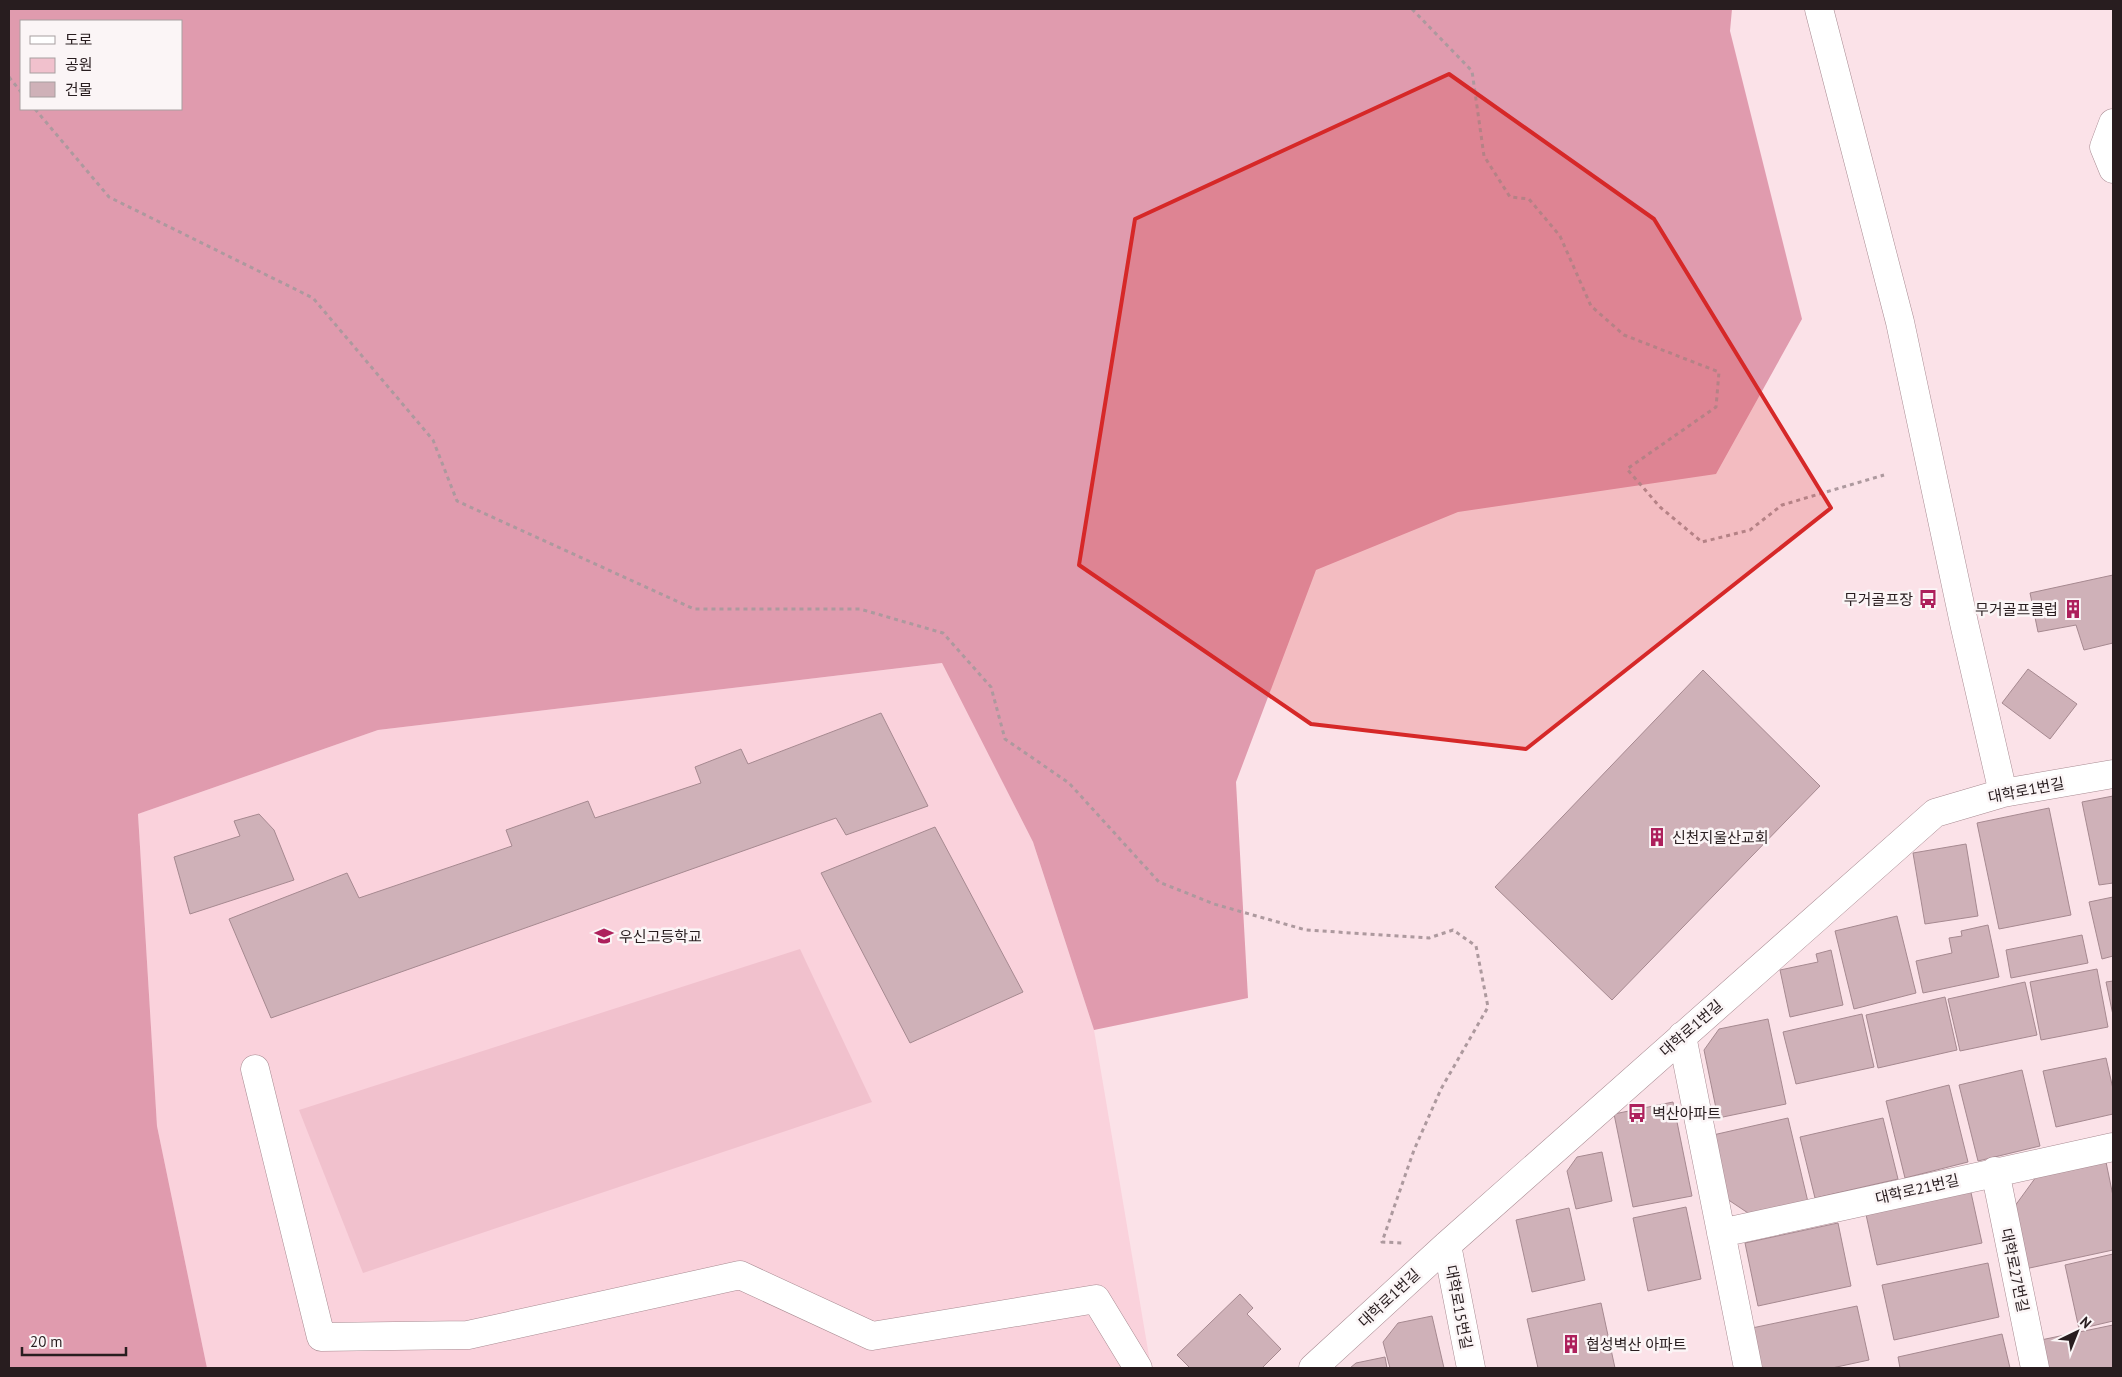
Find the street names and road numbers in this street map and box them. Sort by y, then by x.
street label: 대학로1번길 [1986,773,2066,807]
street label: 대학로1번길 [1656,996,1726,1060]
street label: 대학로21번길 [1873,1170,1961,1208]
street label: 대학로27번길 [1997,1226,2033,1314]
street label: 대학로15번길 [1442,1263,1476,1351]
street label: 대학로1번길 [1354,1265,1424,1331]

